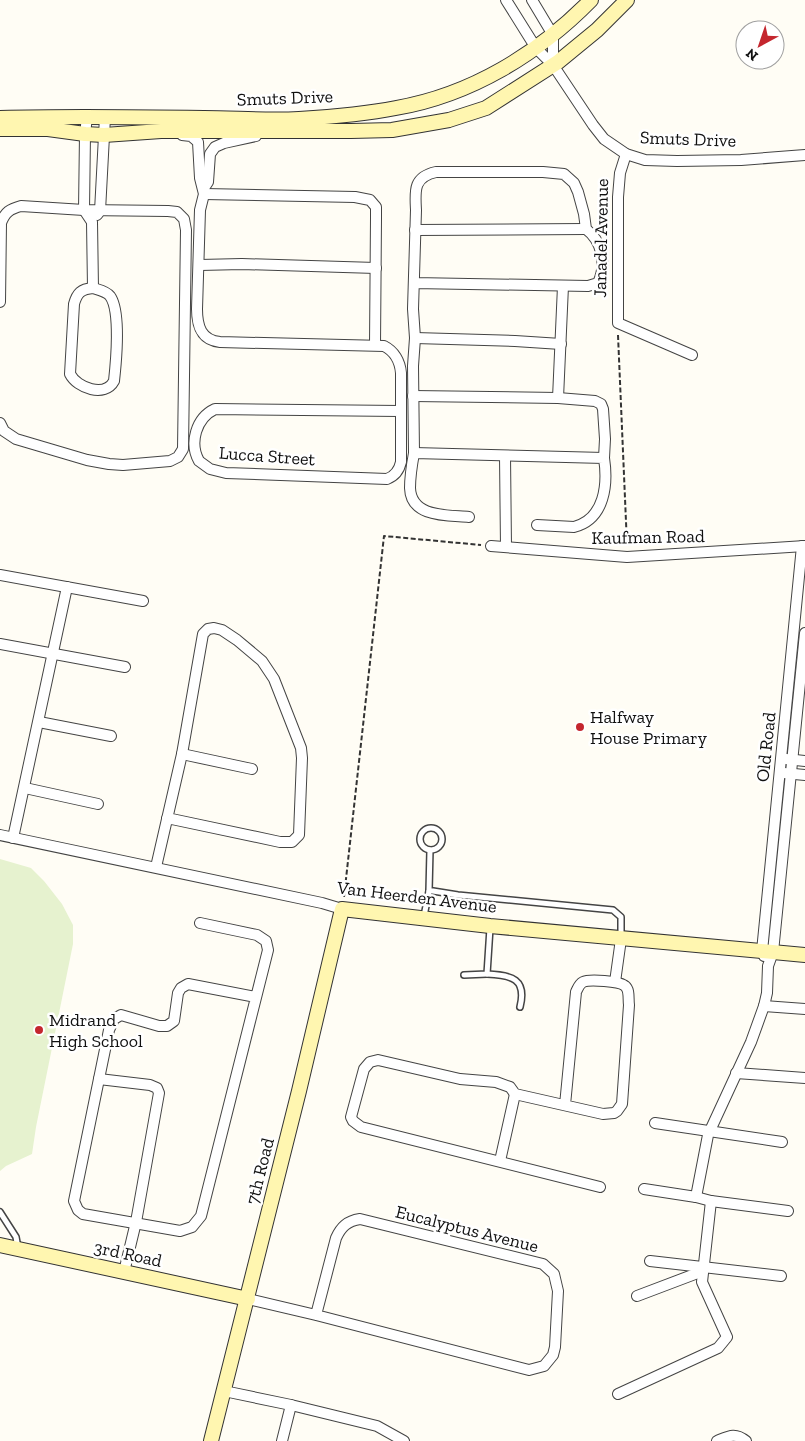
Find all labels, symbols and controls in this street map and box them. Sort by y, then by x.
north arrow [735,20,785,70]
text: N [742,44,762,65]
street label: Smuts Drive [237,85,333,111]
street label: Smuts Drive [640,126,736,152]
street label: Janadel Avenue [589,178,613,298]
street label: Lucca Street [218,442,316,470]
street label: Kaufman Road [591,525,705,549]
place label: Halfway House Primary [590,706,708,749]
street label: Old Road [751,711,781,783]
marker: Halfway House Primary [574,721,586,733]
street label: Van Heerden Avenue [335,876,498,918]
place label: Midrand High School [49,1009,143,1052]
marker: Midrand High School [33,1024,45,1036]
street label: 7th Road [241,1135,279,1207]
street label: Eucalyptus Avenue [393,1201,541,1257]
street label: 3rd Road [92,1236,164,1272]

